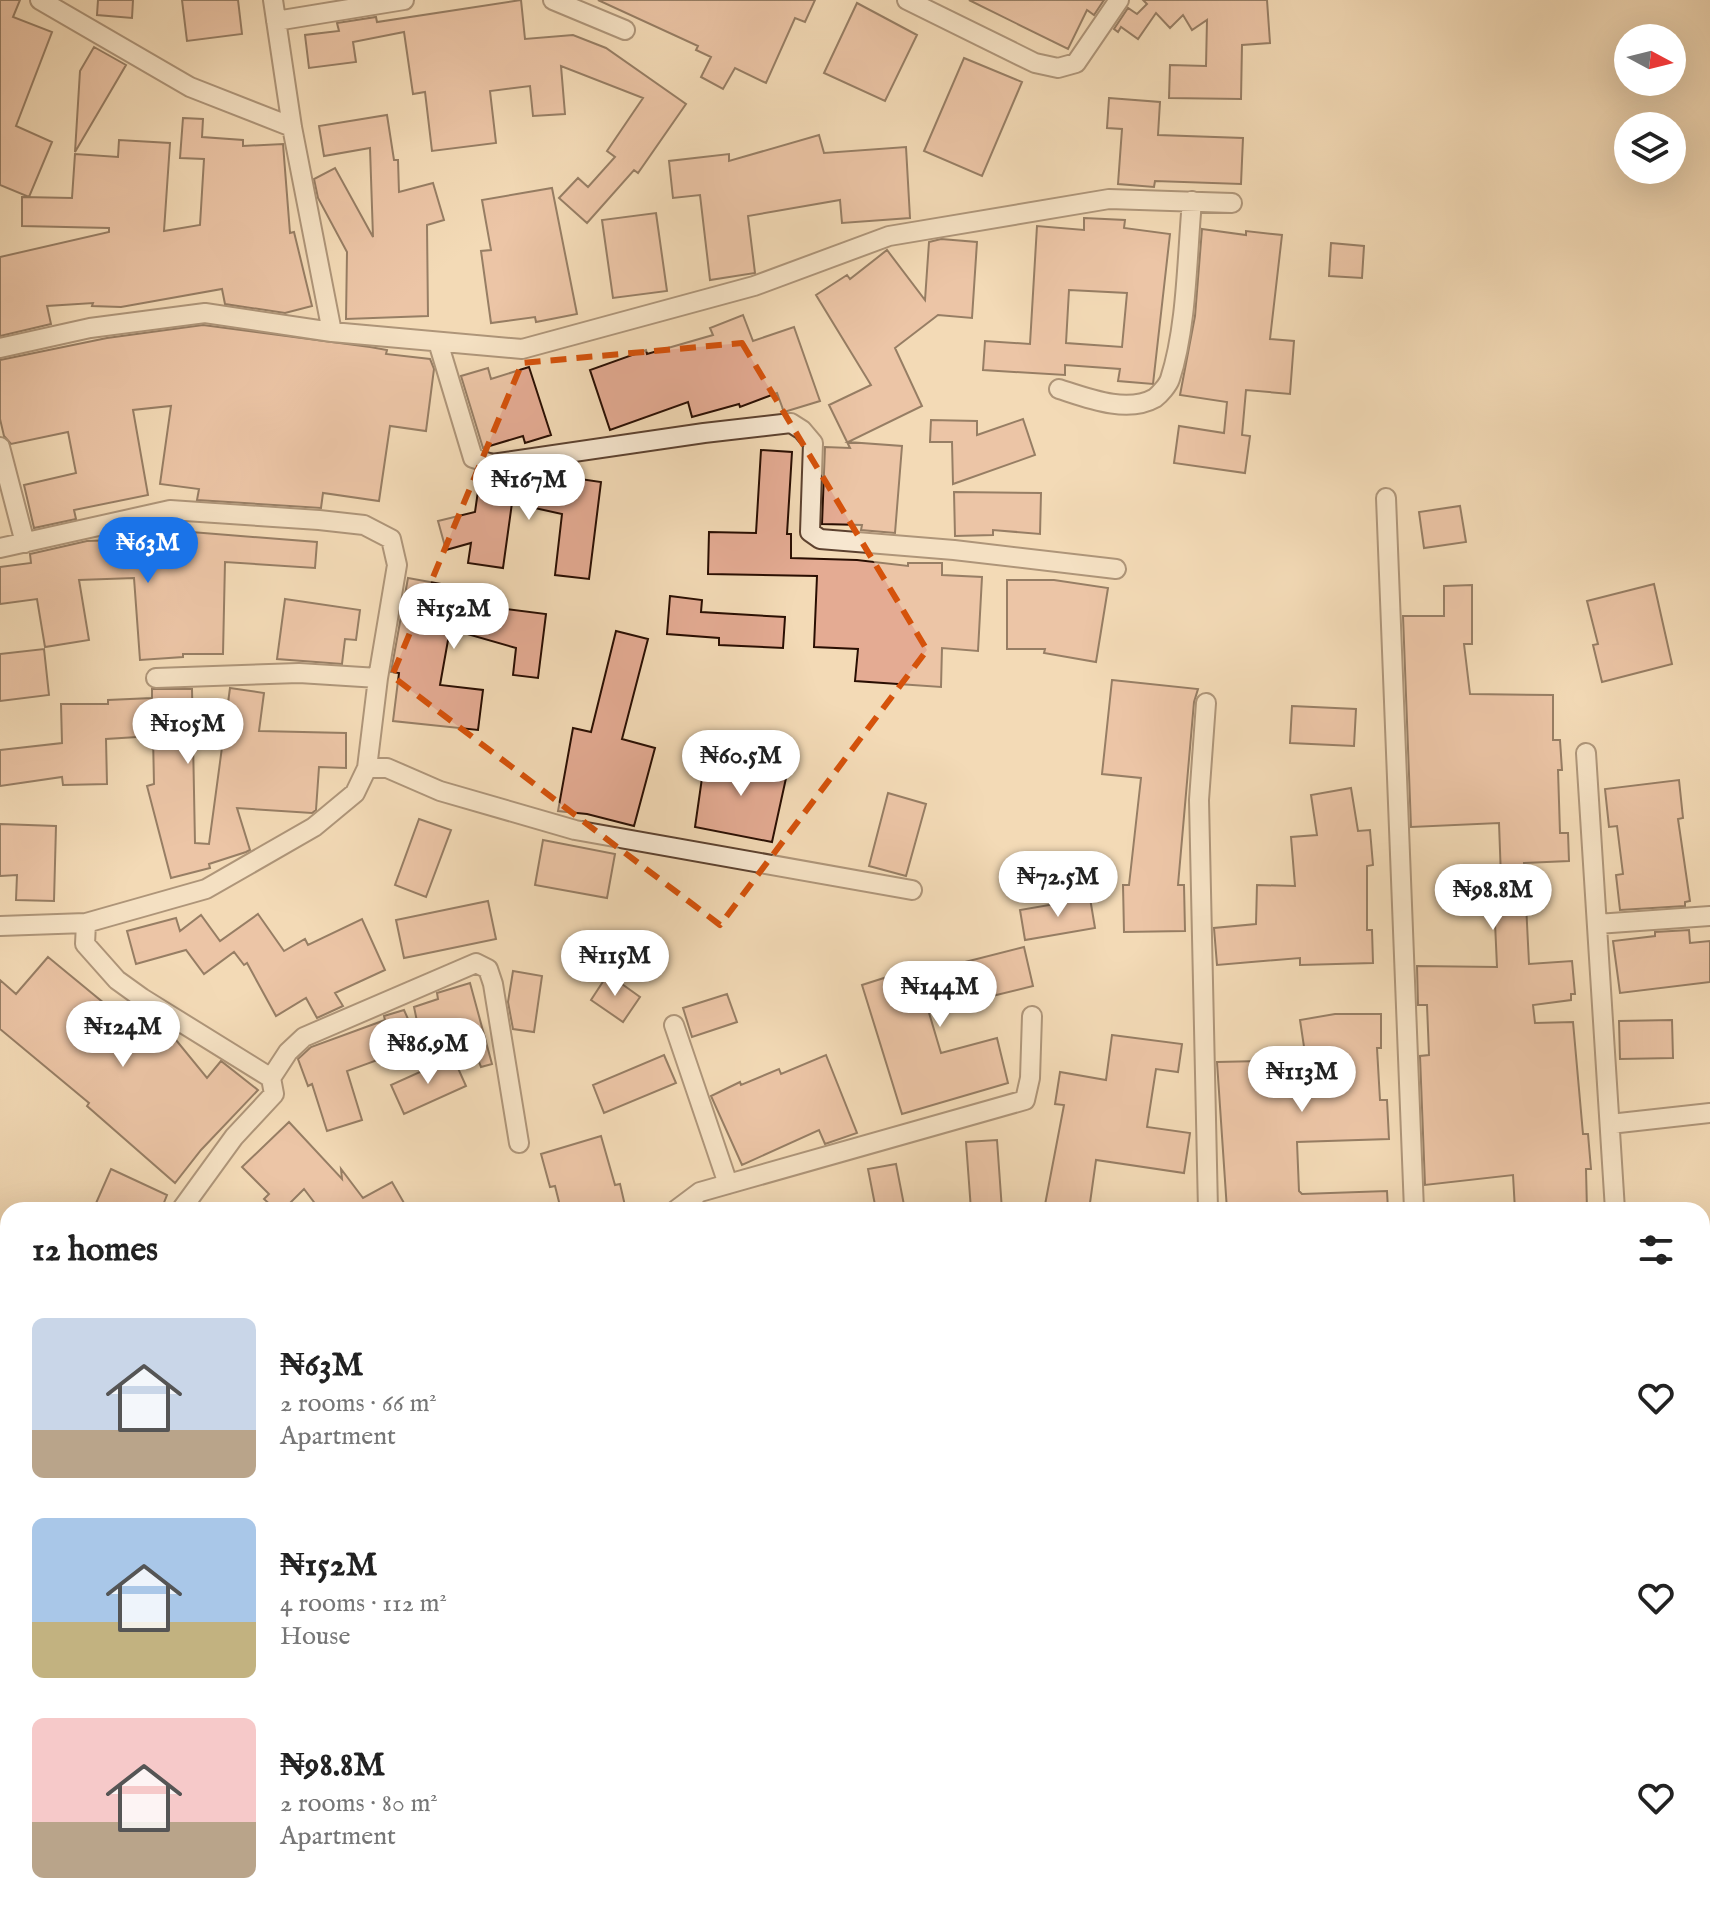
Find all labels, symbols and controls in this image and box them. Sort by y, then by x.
north arrow [1614,24,1686,96]
map controls [1614,24,1686,184]
button: layers [1614,112,1686,184]
pin: ₦167M [473,454,585,522]
text: ₦167M [491,463,567,496]
pin: ₦63M [101,517,195,585]
text: ₦63M [116,526,180,559]
pin: ₦152M [398,583,510,651]
text: ₦152M [417,592,491,625]
pin: ₦105M [132,698,244,766]
text: ₦105M [151,707,225,740]
pin: ₦60.5M [676,730,806,798]
text: ₦60.5M [700,739,782,772]
pin: ₦72.5M [993,851,1123,919]
text: ₦72.5M [1017,860,1099,893]
pin: ₦98.8M [1428,864,1558,932]
text: ₦98.8M [1453,873,1533,906]
pin: ₦115M [559,930,671,998]
text: ₦115M [579,939,651,972]
pin: ₦144M [884,961,996,1029]
text: ₦144M [901,970,979,1003]
pin: ₦124M [67,1001,179,1069]
text: ₦124M [84,1010,162,1043]
pin: ₦86.9M [363,1018,493,1086]
text: ₦86.9M [387,1027,469,1060]
pin: ₦113M [1246,1046,1358,1114]
text: ₦113M [1266,1055,1338,1088]
icon: filters [1634,1228,1678,1272]
text: 12 homes [32,1229,158,1272]
text: ₦63M [280,1344,364,1387]
icon: home [96,1350,192,1446]
icon: heart [1634,1376,1678,1420]
text: 2 rooms · 66 m² [280,1387,437,1420]
text: Apartment [280,1420,396,1453]
text: ₦152M [280,1544,377,1587]
icon: home [96,1550,192,1646]
icon: heart [1634,1576,1678,1620]
text: 4 rooms · 112 m² [280,1587,447,1620]
text: House [280,1620,350,1653]
text: ₦98.8M [280,1744,385,1787]
icon: home [96,1750,192,1846]
icon: heart [1634,1776,1678,1820]
text: 2 rooms · 80 m² [280,1787,438,1820]
text: Apartment [280,1820,396,1853]

